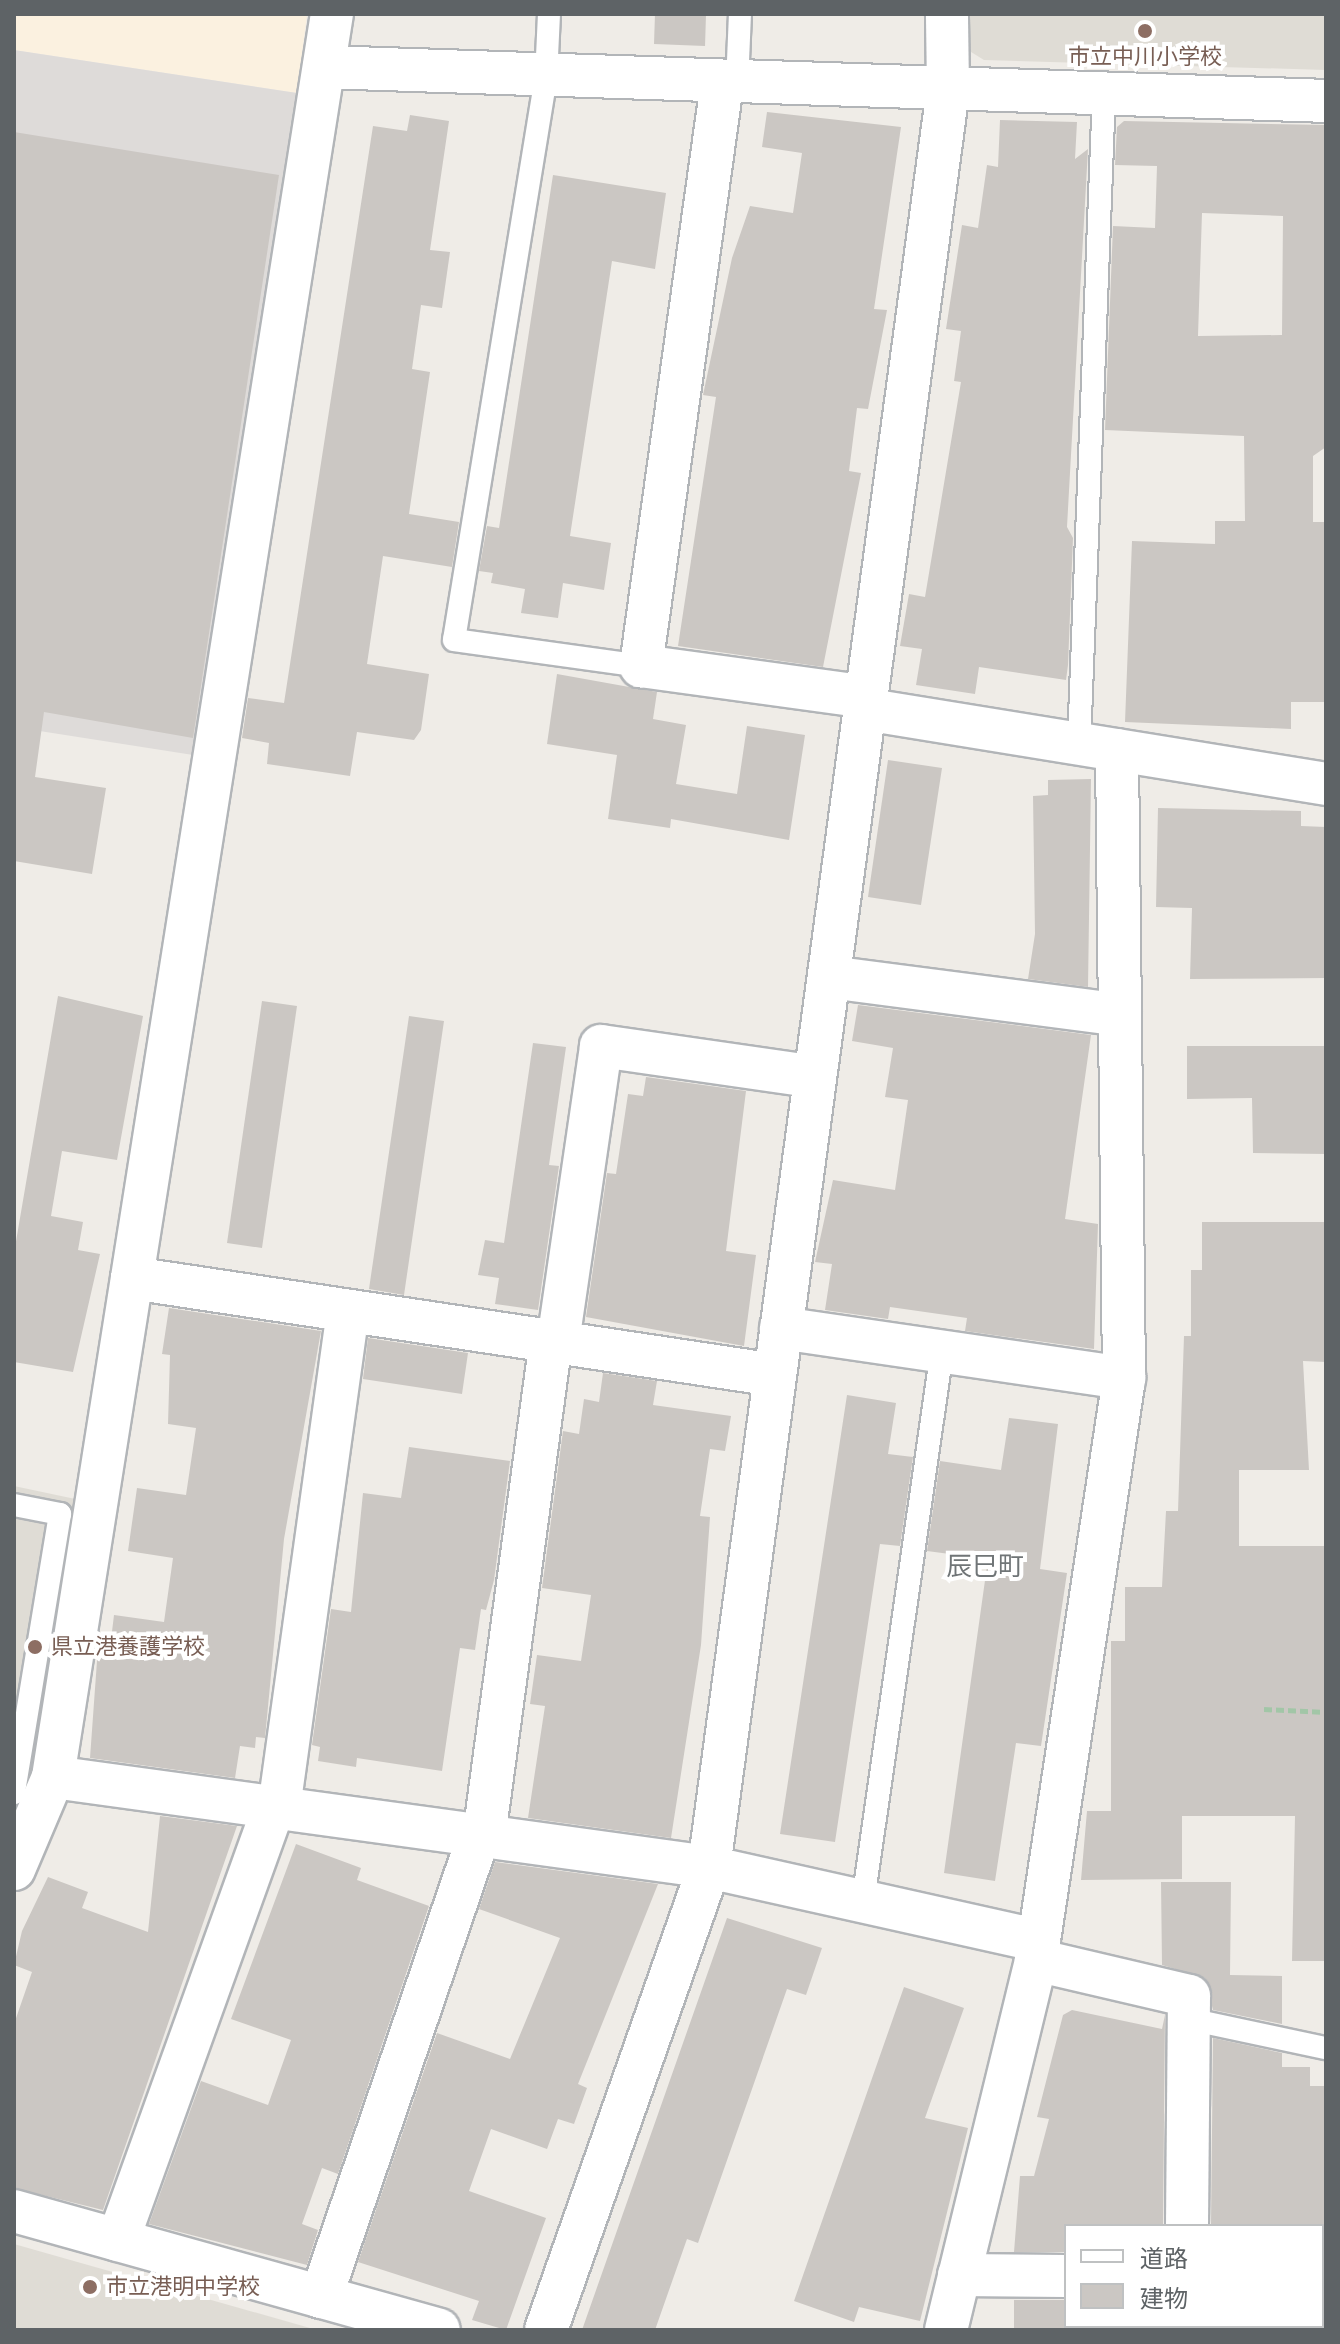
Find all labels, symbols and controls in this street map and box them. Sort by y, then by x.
marker: 市立中川小学校 [1136,22,1154,40]
place label: 市立中川小学校 [1068,44,1222,70]
district label: 辰巳町 [946,1551,1024,1583]
place label: 県立港養護学校 [51,1634,205,1660]
marker: 県立港養護学校 [26,1638,44,1656]
legend [1064,2224,1324,2328]
text: 道路 [1140,2245,1188,2272]
place label: 市立港明中学校 [106,2274,260,2300]
marker: 市立港明中学校 [81,2278,99,2296]
text: 建物 [1140,2285,1188,2312]

